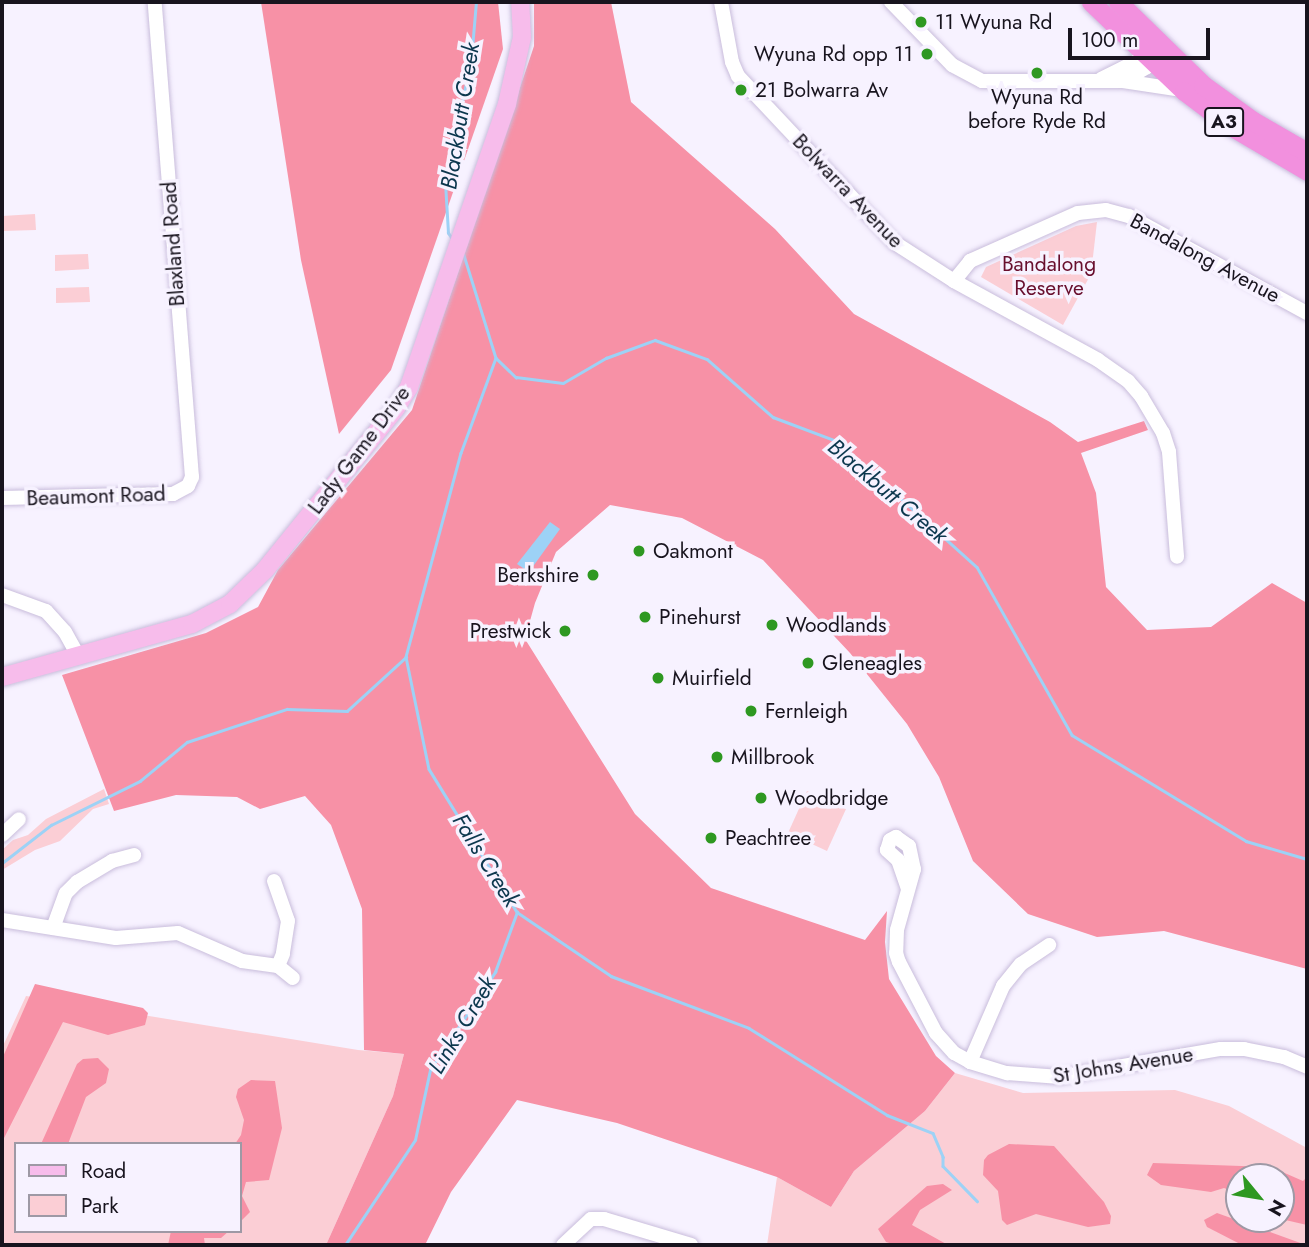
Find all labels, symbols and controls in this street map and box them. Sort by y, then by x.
place label: 11 Wyuna Rd [935,9,1052,35]
marker: 11 Wyuna Rd [913,14,929,30]
scale bar [1071,14,1213,58]
text: 100 m [1081,25,1138,55]
water label: Blackbutt Creek [435,41,485,191]
place label: Wyuna Rd opp 11 [754,41,913,67]
marker: Wyuna Rd opp 11 [919,46,935,62]
marker: Wyuna Rd before Ryde Rd [1029,65,1045,81]
place label: 21 Bolwarra Av [755,77,888,103]
marker: 21 Bolwarra Av [733,82,749,98]
place label: Wyuna Rd before Ryde Rd [968,84,1106,134]
road number: A3 [1203,106,1245,138]
street label: Bolwarra Avenue [787,129,909,253]
street label: Blaxland Road [156,181,190,307]
street label: Bandalong Avenue [1126,208,1284,308]
park label: Bandalong Reserve [1002,251,1096,301]
street label: Lady Game Drive [303,381,415,519]
water label: Blackbutt Creek [822,433,954,549]
street label: Beaumont Road [26,481,166,511]
place label: Oakmont [653,538,733,564]
marker: Oakmont [631,543,647,559]
place label: Berkshire [497,562,579,588]
marker: Berkshire [585,567,601,583]
place label: Pinehurst [659,604,741,630]
marker: Pinehurst [637,609,653,625]
place label: Woodlands [786,612,886,638]
marker: Woodlands [764,617,780,633]
place label: Prestwick [470,618,551,644]
marker: Prestwick [557,623,573,639]
place label: Gleneagles [822,650,922,676]
marker: Gleneagles [800,655,816,671]
place label: Muirfield [672,665,752,691]
marker: Muirfield [650,670,666,686]
place label: Fernleigh [765,698,848,724]
marker: Fernleigh [743,703,759,719]
place label: Millbrook [731,744,814,770]
marker: Millbrook [709,749,725,765]
place label: Woodbridge [775,785,888,811]
marker: Woodbridge [753,790,769,806]
water label: Falls Creek [447,808,525,912]
place label: Peachtree [725,825,811,851]
marker: Peachtree [703,830,719,846]
water label: Links Creek [422,971,502,1079]
street label: St Johns Avenue [1051,1041,1195,1089]
legend [14,1142,242,1233]
text: Road [81,1156,126,1186]
north arrow [1225,1163,1295,1233]
text: Park [81,1191,118,1221]
text: N [1261,1194,1292,1221]

